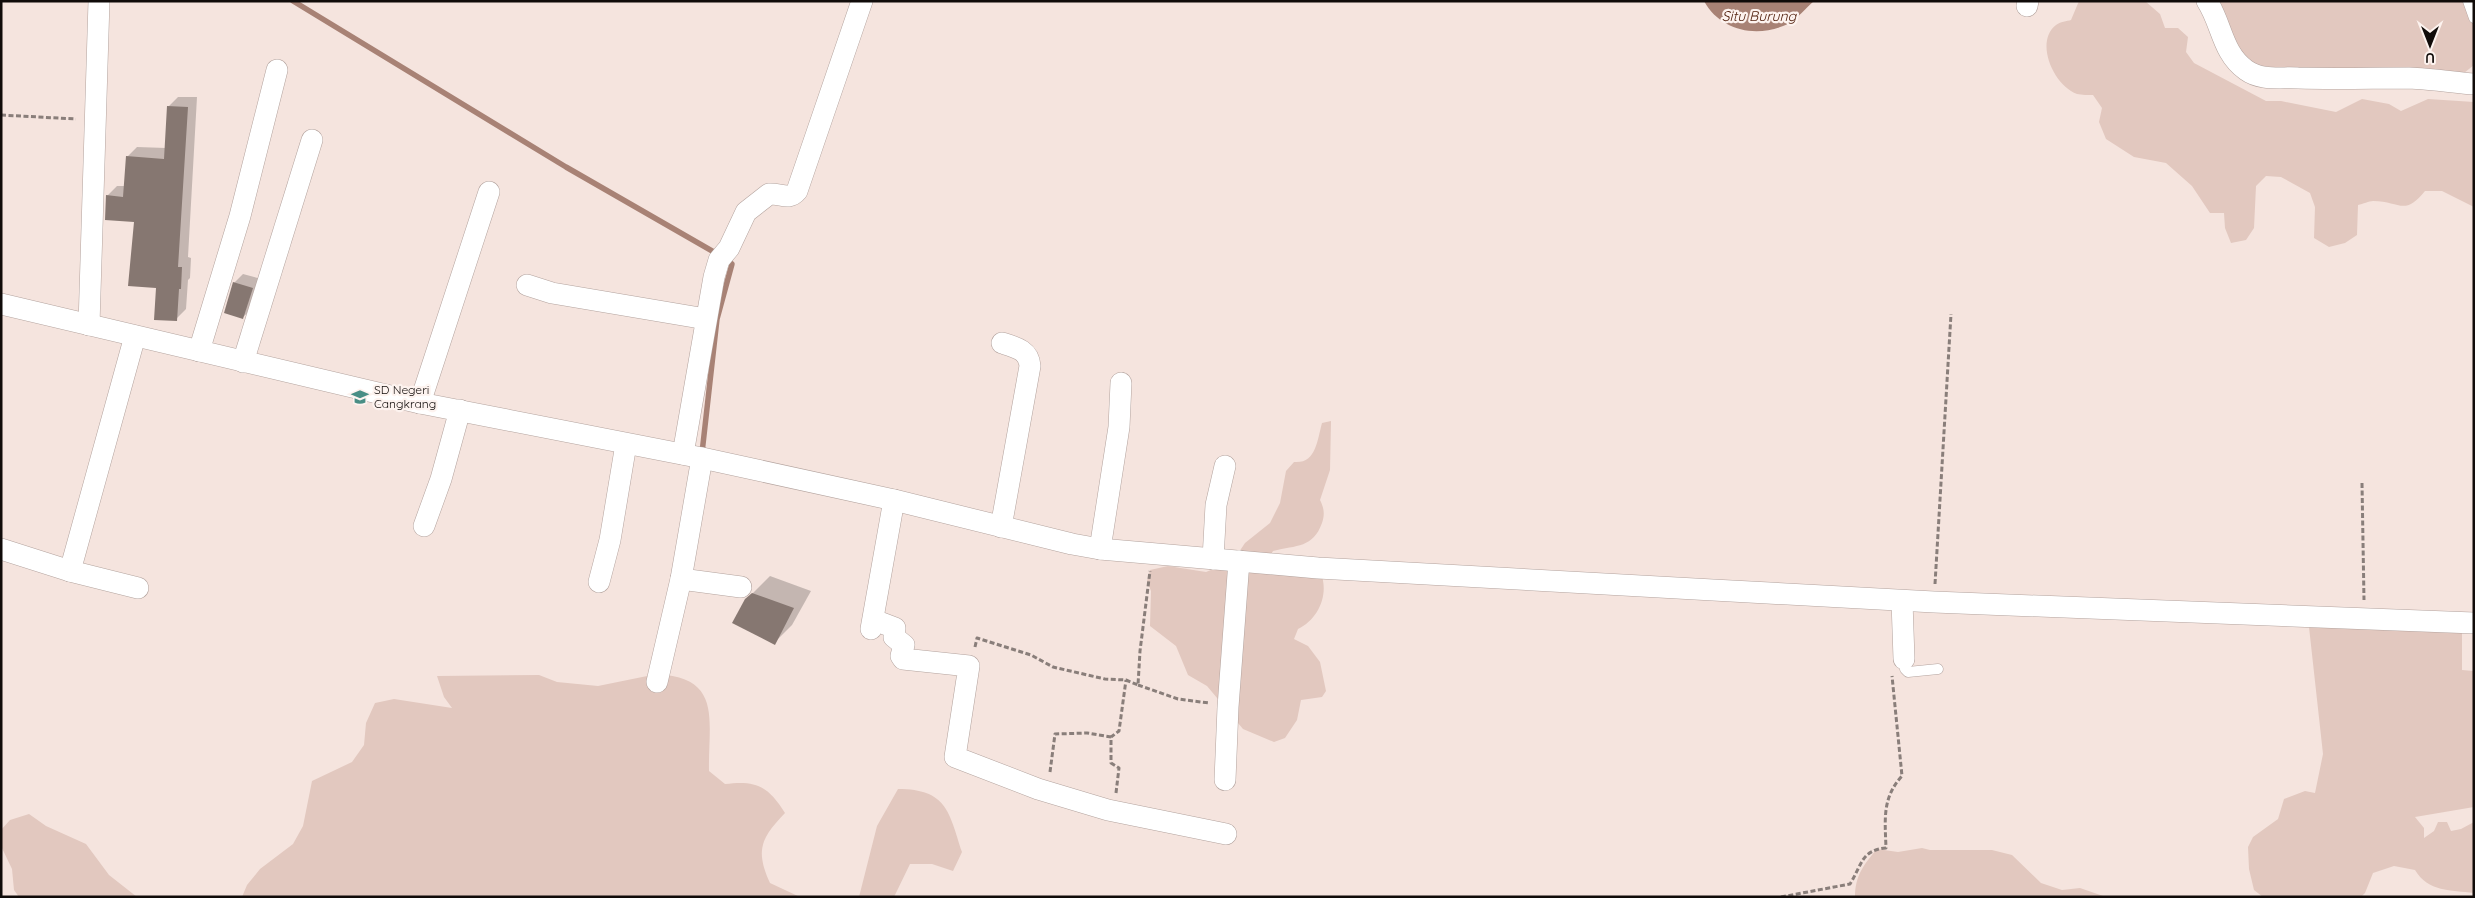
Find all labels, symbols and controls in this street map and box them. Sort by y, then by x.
water label: Situ Burung [1722,7,1798,25]
north arrow [2405,20,2455,70]
text: U [2425,49,2435,67]
place label: SD Negeri Cangkrang [374,382,436,411]
school or university icon: SD Negeri Cangkrang [350,387,370,407]

